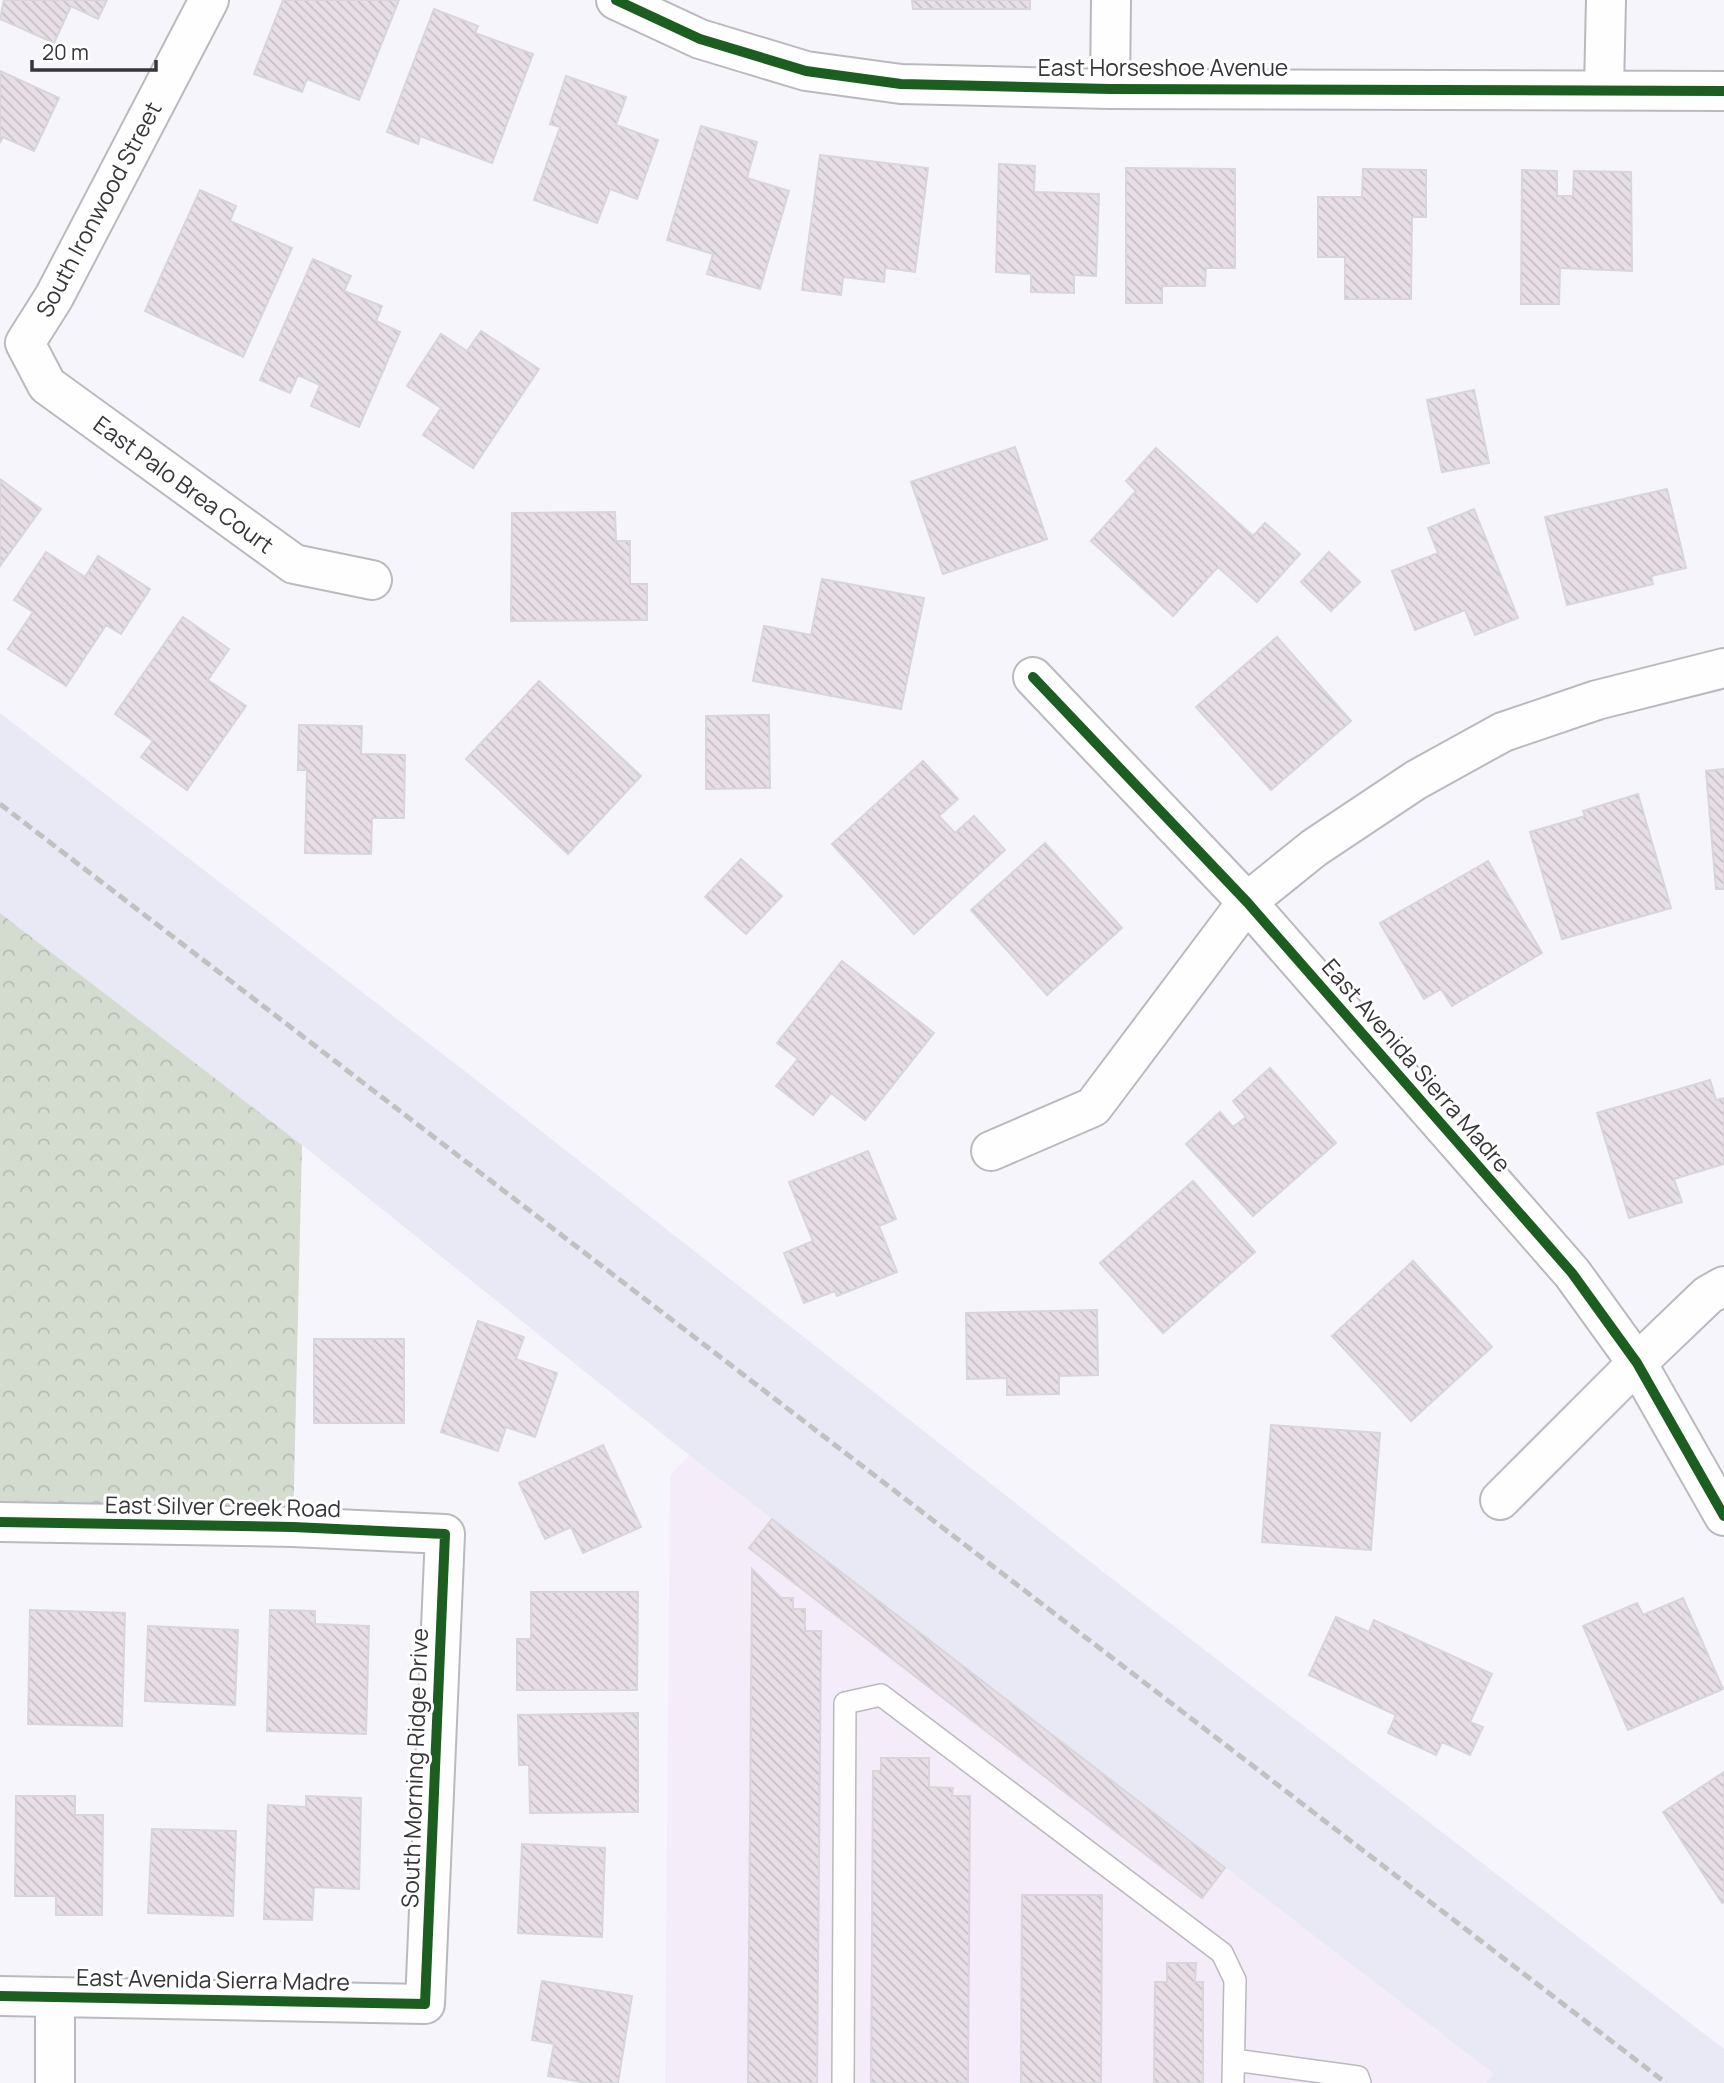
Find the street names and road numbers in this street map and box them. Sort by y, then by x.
street label: East Horseshoe Avenue [1038,51,1288,83]
street label: South Ironwood Street [28,96,168,322]
street label: East Palo Brea Court [87,408,281,560]
street label: East Avenida Sierra Madre [1315,951,1519,1179]
street label: East Silver Creek Road [105,1488,341,1524]
street label: South Morning Ridge Drive [393,1628,435,1908]
street label: East Avenida Sierra Madre [76,1961,350,1997]

